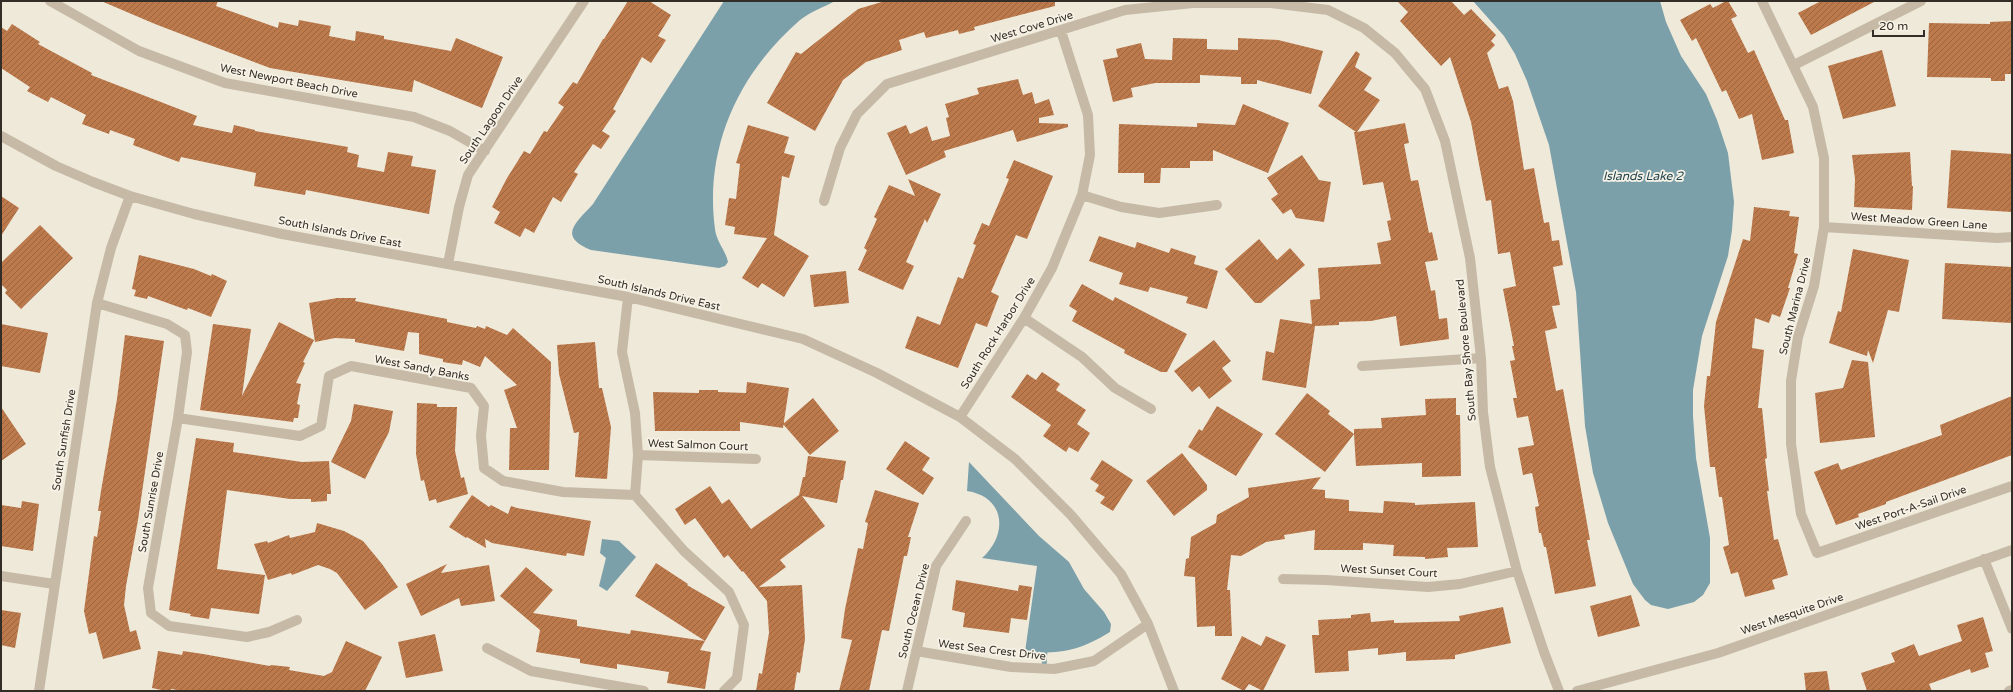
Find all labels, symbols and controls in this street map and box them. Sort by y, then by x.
street label: West Cove Drive [989,8,1075,46]
scale bar [1873,12,1924,38]
text: 20 m [1879,19,1908,33]
street label: West Newport Beach Drive [219,61,359,101]
street label: South Lagoon Drive [457,73,525,167]
water label: Islands Lake 2 [1603,169,1685,183]
street label: West Meadow Green Lane [1850,210,1988,232]
street label: South Islands Drive East [277,214,403,250]
street label: South Marina Drive [1777,256,1813,356]
street label: South Islands Drive East [596,273,722,313]
street label: South Rock Harbor Drive [958,275,1038,391]
street label: South Bay Shore Boulevard [1453,278,1479,421]
street label: West Sandy Banks [374,352,470,384]
street label: South Sunfish Drive [50,388,78,492]
street label: West Salmon Court [648,437,748,453]
street label: South Sunrise Drive [136,450,166,554]
street label: West Port-A-Sail Drive [1854,483,1968,533]
street label: South Ocean Drive [896,562,932,660]
street label: West Sunset Court [1340,562,1438,580]
street label: West Mesquite Drive [1739,590,1845,638]
street label: West Sea Crest Drive [937,637,1047,663]

